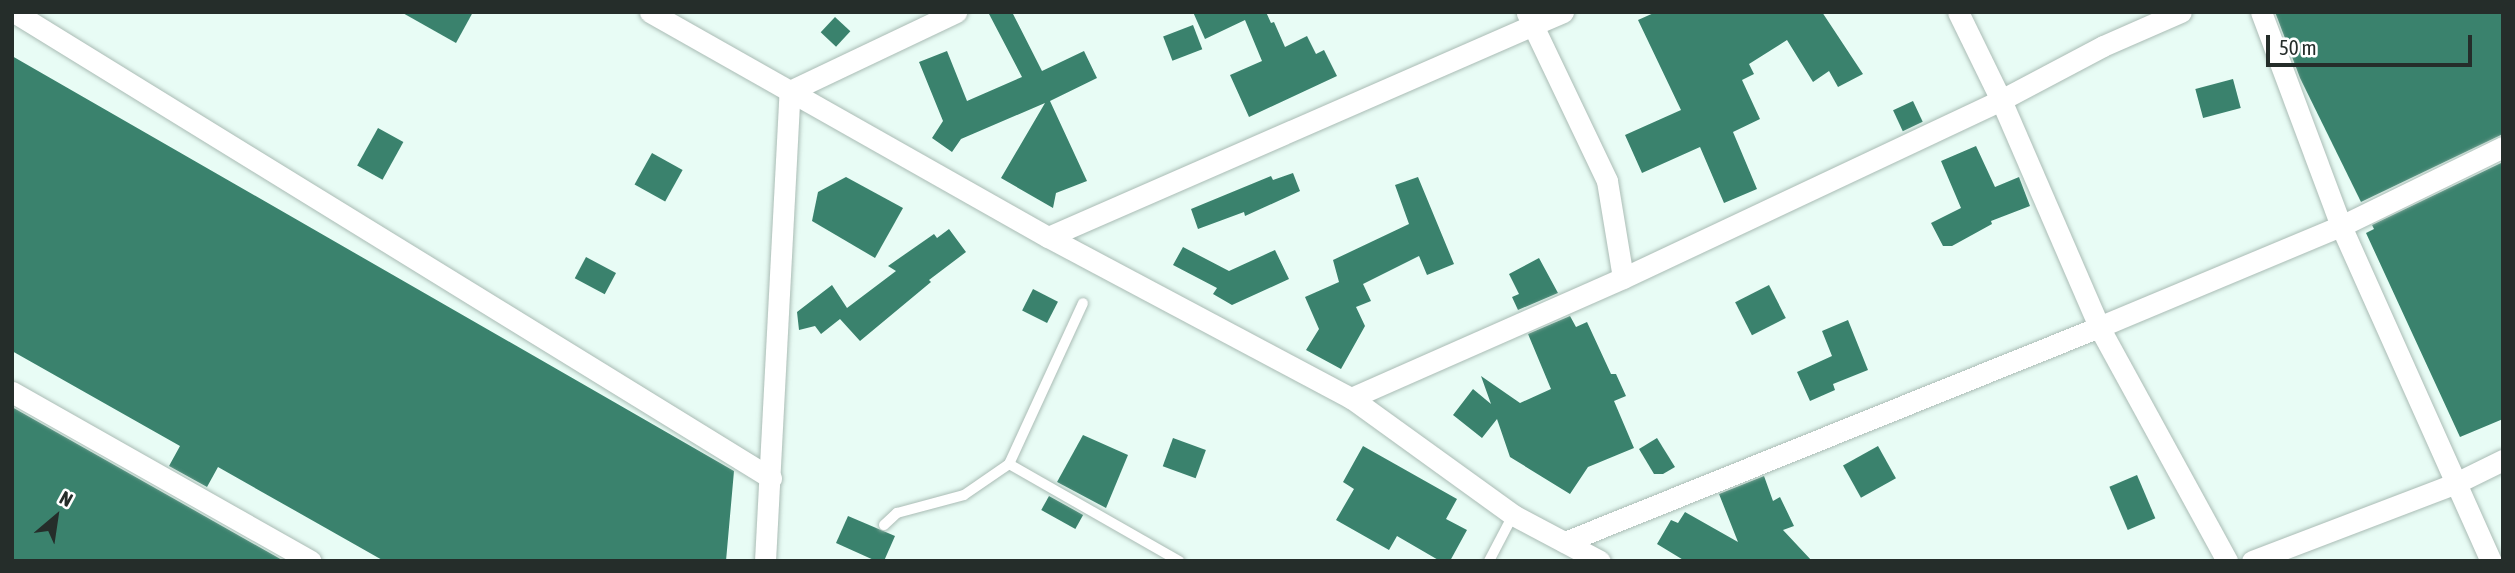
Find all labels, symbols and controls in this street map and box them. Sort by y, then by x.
scale bar [2270,21,2476,65]
text: 50 m [2279,35,2317,59]
north arrow [21,482,91,552]
text: N [56,486,76,511]

